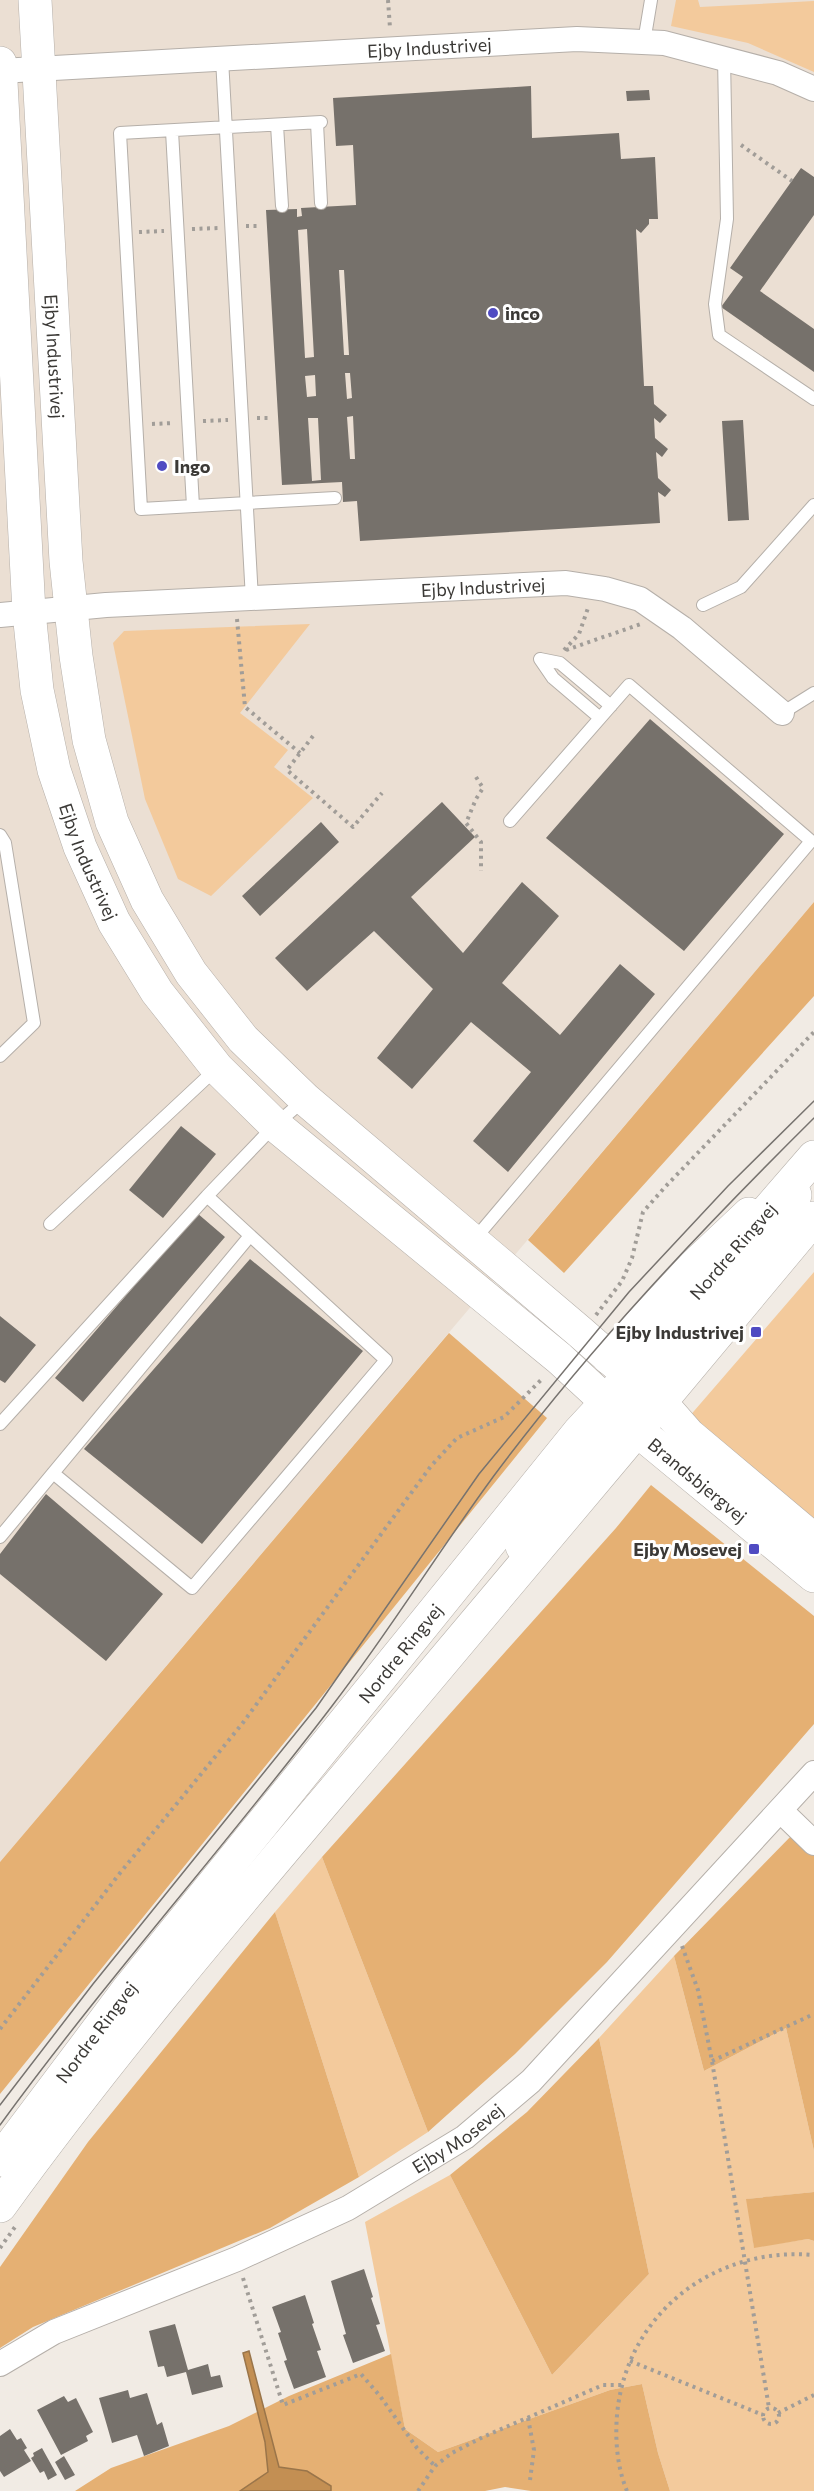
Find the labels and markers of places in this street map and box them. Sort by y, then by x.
place label: inco [505,302,540,324]
marker: inco [486,306,500,320]
place label: Ingo [174,455,211,477]
marker: Ingo [155,459,169,473]
place label: Ejby Industrivej [616,1321,744,1343]
marker: Ejby Industrivej [749,1325,763,1339]
place label: Ejby Mosevej [633,1538,742,1560]
marker: Ejby Mosevej [747,1542,761,1556]

